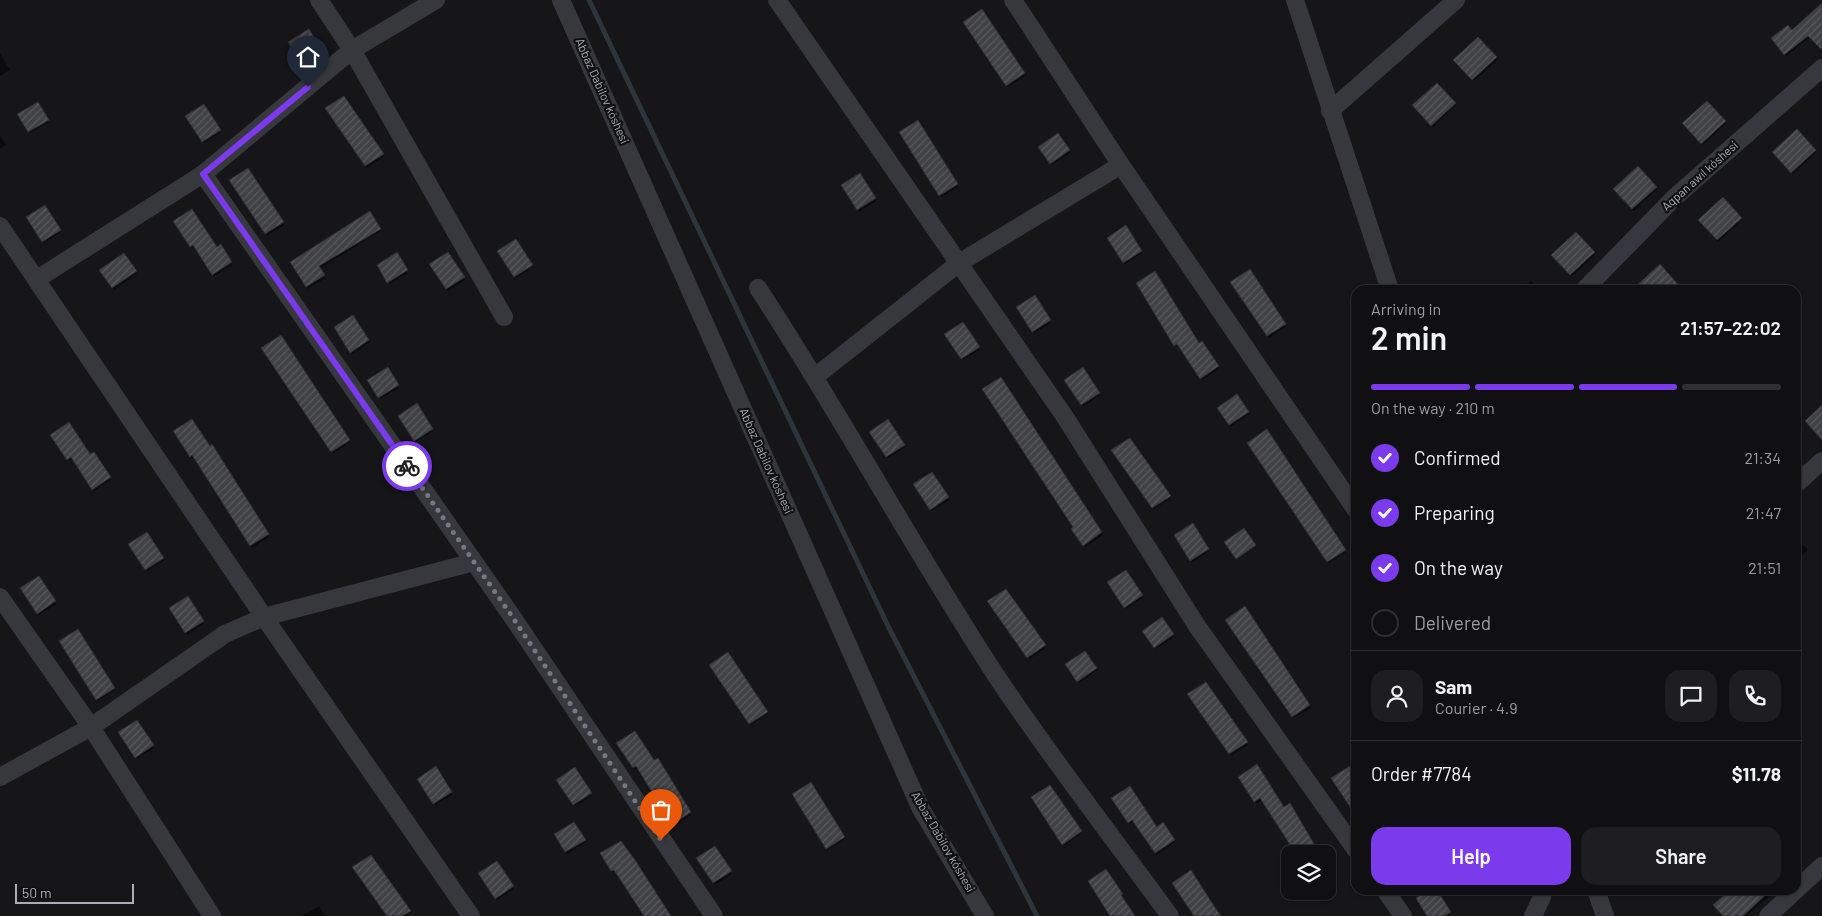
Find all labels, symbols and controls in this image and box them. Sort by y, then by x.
pin [287,36,329,87]
street label: Abbaz Dabilov kóshesi [573,36,632,146]
icon: home [294,43,322,71]
street label: Aqpan awıl kóshesi [1659,138,1740,213]
text: Arriving in [1371,299,1441,318]
text: 21:57–22:02 [1680,316,1781,339]
text: 2 min [1371,318,1447,356]
text: On the way · 210 m [1371,398,1495,417]
street label: Abbaz Dabilov kóshesi [737,406,796,516]
courier [382,441,432,491]
icon: check [1371,444,1399,472]
text: Confirmed [1414,446,1501,469]
text: 21:34 [1745,448,1781,467]
icon: bike [393,452,421,480]
icon: check [1371,499,1399,527]
text: Preparing [1414,501,1495,524]
text: 21:47 [1746,503,1781,522]
icon: check [1371,554,1399,582]
text: On the way [1414,556,1503,579]
text: 21:51 [1748,558,1781,577]
text: Delivered [1414,611,1491,634]
button: person [1371,670,1423,722]
button: chat [1665,670,1717,722]
button: phone [1729,670,1781,722]
text: Sam [1435,675,1472,698]
text: Courier · 4.9 [1435,698,1518,717]
text: Order #7784 [1371,762,1472,785]
text: $11.78 [1732,762,1781,785]
pin [640,789,682,840]
street label: Abbaz Dabilov kóshesi [909,789,978,894]
icon: bag [647,796,675,824]
button: Help [1371,827,1571,885]
button: Share [1581,827,1781,885]
map controls [1281,845,1336,900]
button: layers [1281,845,1336,900]
scale bar [15,881,134,904]
text: 50 m [22,884,51,901]

